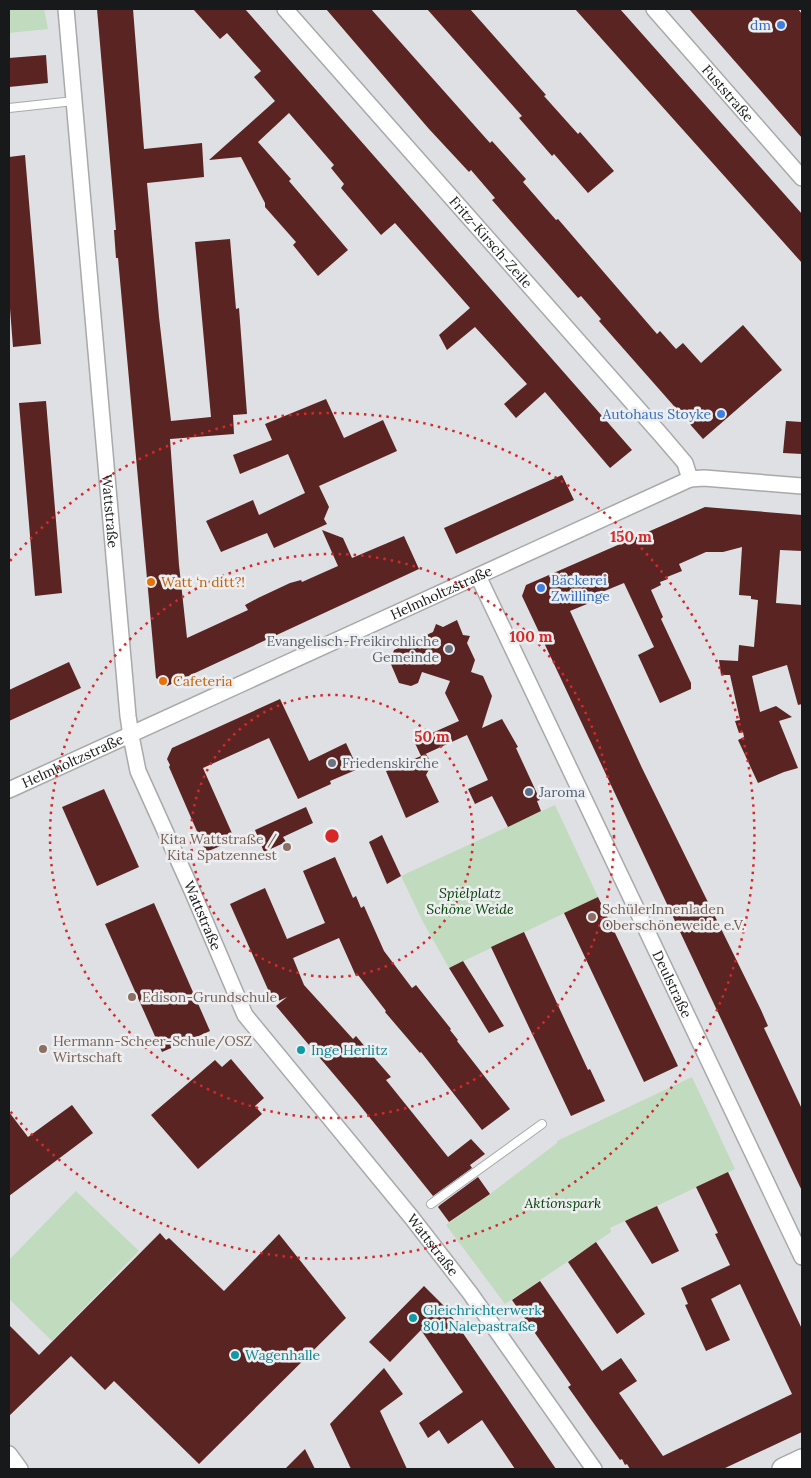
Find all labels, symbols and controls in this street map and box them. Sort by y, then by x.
place label: dm [750,16,771,34]
marker: dm [775,19,787,31]
street label: Fuststraße [698,61,758,126]
street label: Fritz-Kirsch-Zeile [446,192,536,292]
place label: Autohaus Stoyke [602,405,711,423]
marker: Autohaus Stoyke [715,408,727,420]
street label: Wattstraße [98,474,122,549]
text: 150 m [610,527,652,546]
street label: Helmholtzstraße [387,562,495,624]
place label: Bäckerei Zwillinge [551,571,610,605]
place label: Watt ‘n ditt?! [161,573,245,591]
marker: Watt ‘n ditt?! [145,576,157,588]
marker: Bäckerei Zwillinge [535,582,547,594]
text: 100 m [510,627,553,646]
place label: Evangelisch-Freikirchliche Gemeinde [266,632,439,666]
marker: Evangelisch-Freikirchliche Gemeinde [443,643,455,655]
place label: Cafeteria [173,672,232,690]
marker: Cafeteria [157,675,169,687]
text: 50 m [414,727,450,746]
street label: Helmholtzstraße [19,730,127,792]
place label: Friedenskirche [342,754,439,772]
marker: Friedenskirche [326,757,338,769]
place label: Jaroma [538,783,585,801]
marker: Jaroma [523,786,535,798]
centre of rings [323,827,341,845]
place label: Kita Wattstraße / Kita Spatzennest [160,830,278,864]
marker: Kita Wattstraße / Kita Spatzennest [281,841,293,853]
street label: Wattstraße [180,878,226,953]
park label: Spielplatz Schöne Weide [426,884,514,918]
place label: SchülerInnenladen Oberschöneweide e.V. [602,900,745,934]
marker: SchülerInnenladen Oberschöneweide e.V. [586,911,598,923]
street label: Deulstraße [648,948,696,1021]
place label: Edison-Grundschule [142,988,277,1006]
marker: Edison-Grundschule [126,991,138,1003]
place label: Hermann-Scheer-Schule/OSZ Wirtschaft [53,1032,252,1066]
place label: Inge Herlitz [311,1041,388,1059]
marker: Hermann-Scheer-Schule/OSZ Wirtschaft [37,1043,49,1055]
marker: Inge Herlitz [295,1044,307,1056]
park label: Aktionspark [524,1194,601,1212]
street label: Wattstraße [403,1210,463,1280]
place label: Gleichrichterwerk 801 Nalepastraße [423,1301,542,1335]
marker: Gleichrichterwerk 801 Nalepastraße [407,1312,419,1324]
place label: Wagenhalle [245,1346,321,1364]
marker: Wagenhalle [229,1349,241,1361]

